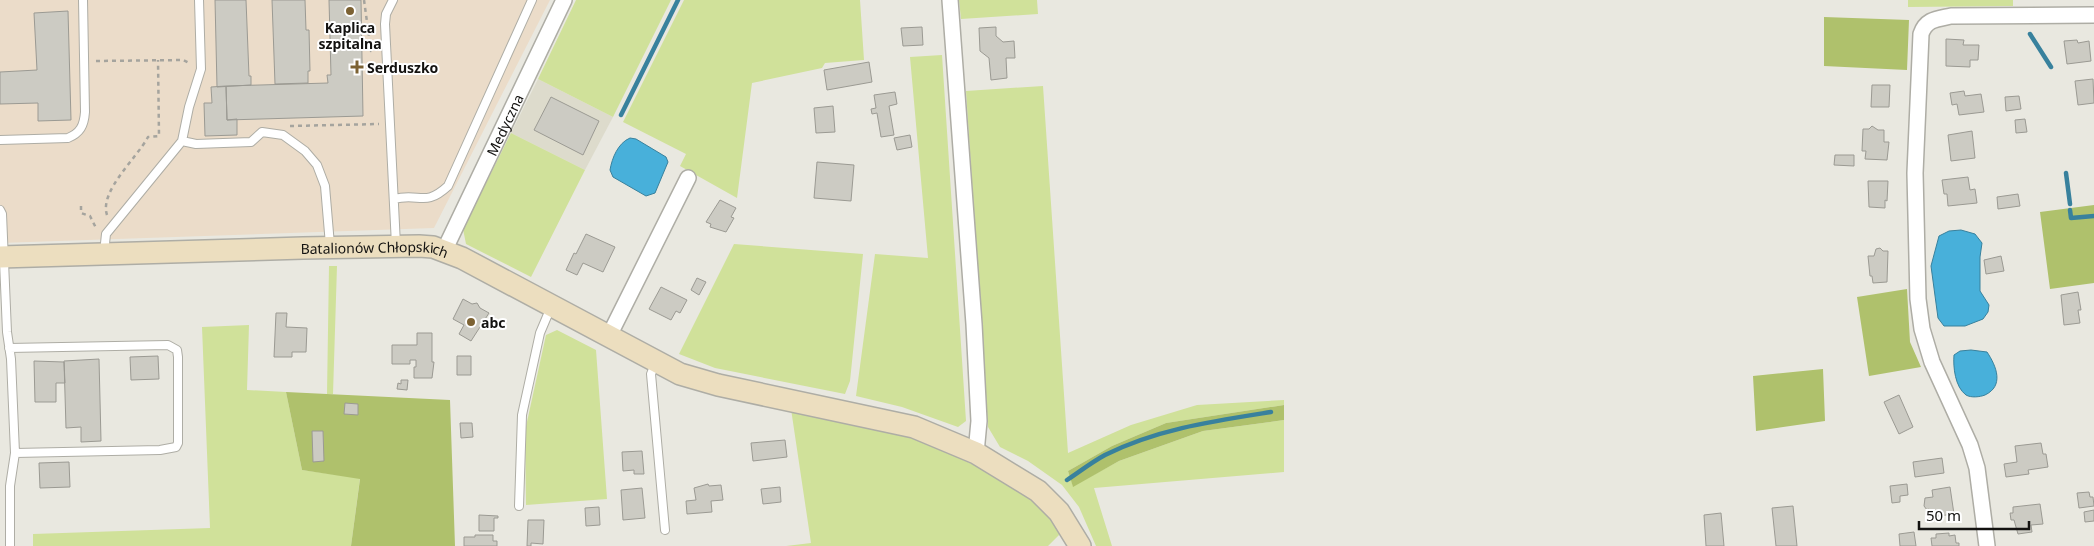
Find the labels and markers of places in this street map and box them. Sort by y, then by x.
marker: Kaplica szpitalna [344,5,356,17]
place label: Kaplica szpitalna [318,18,382,53]
place label: Serduszko [367,58,439,77]
marker: Serduszko [351,61,363,73]
place label: abc [481,313,505,332]
marker: abc [465,316,477,328]

